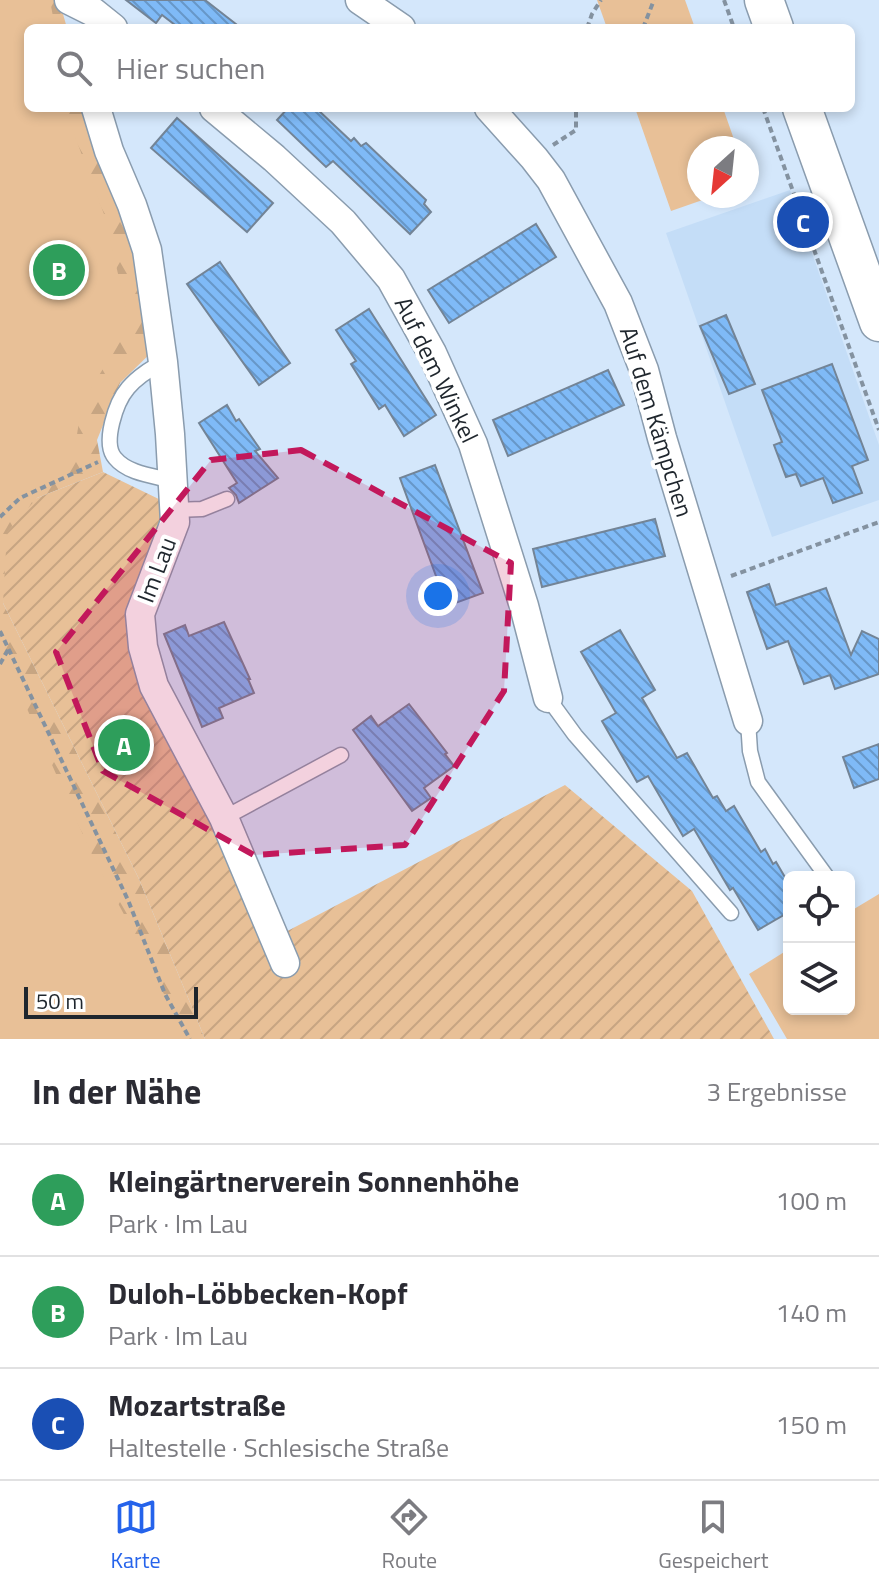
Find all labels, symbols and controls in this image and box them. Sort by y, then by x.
search box [24,24,855,112]
text: Hier suchen [116,45,265,91]
icon: search [52,46,96,90]
north arrow [687,136,759,208]
pin: C [777,192,829,252]
pin: B [33,240,85,300]
street label: Auf dem Winkel [386,290,488,449]
street label: Auf dem Kämpchen [611,322,703,521]
street label: Im Lau [127,532,185,608]
your location [418,576,458,616]
pin: A [98,715,150,775]
map controls [783,871,855,1015]
button: locate [783,871,855,943]
button: layers [783,943,855,1015]
scale bar [24,983,198,1019]
text: 50 m [36,984,84,1018]
text: In der Nähe [32,1065,201,1117]
text: 3 Ergebnisse [706,1072,847,1111]
text: Kleingärtnerverein Sonnenhöhe [108,1158,519,1204]
text: A [50,1181,66,1220]
text: 100 m [776,1181,847,1220]
text: Park · Im Lau [108,1204,248,1243]
text: Duloh-Löbbecken-Kopf [108,1270,408,1316]
text: B [50,1293,66,1332]
text: 140 m [776,1293,847,1332]
text: Park · Im Lau [108,1316,248,1355]
text: Mozartstraße [108,1382,286,1428]
text: C [51,1405,65,1444]
text: 150 m [776,1405,847,1444]
text: Haltestelle · Schlesische Straße [108,1428,449,1467]
tab: Karte [111,1495,161,1577]
tab: Route [382,1495,437,1577]
tab: Gespeichert [658,1495,768,1577]

